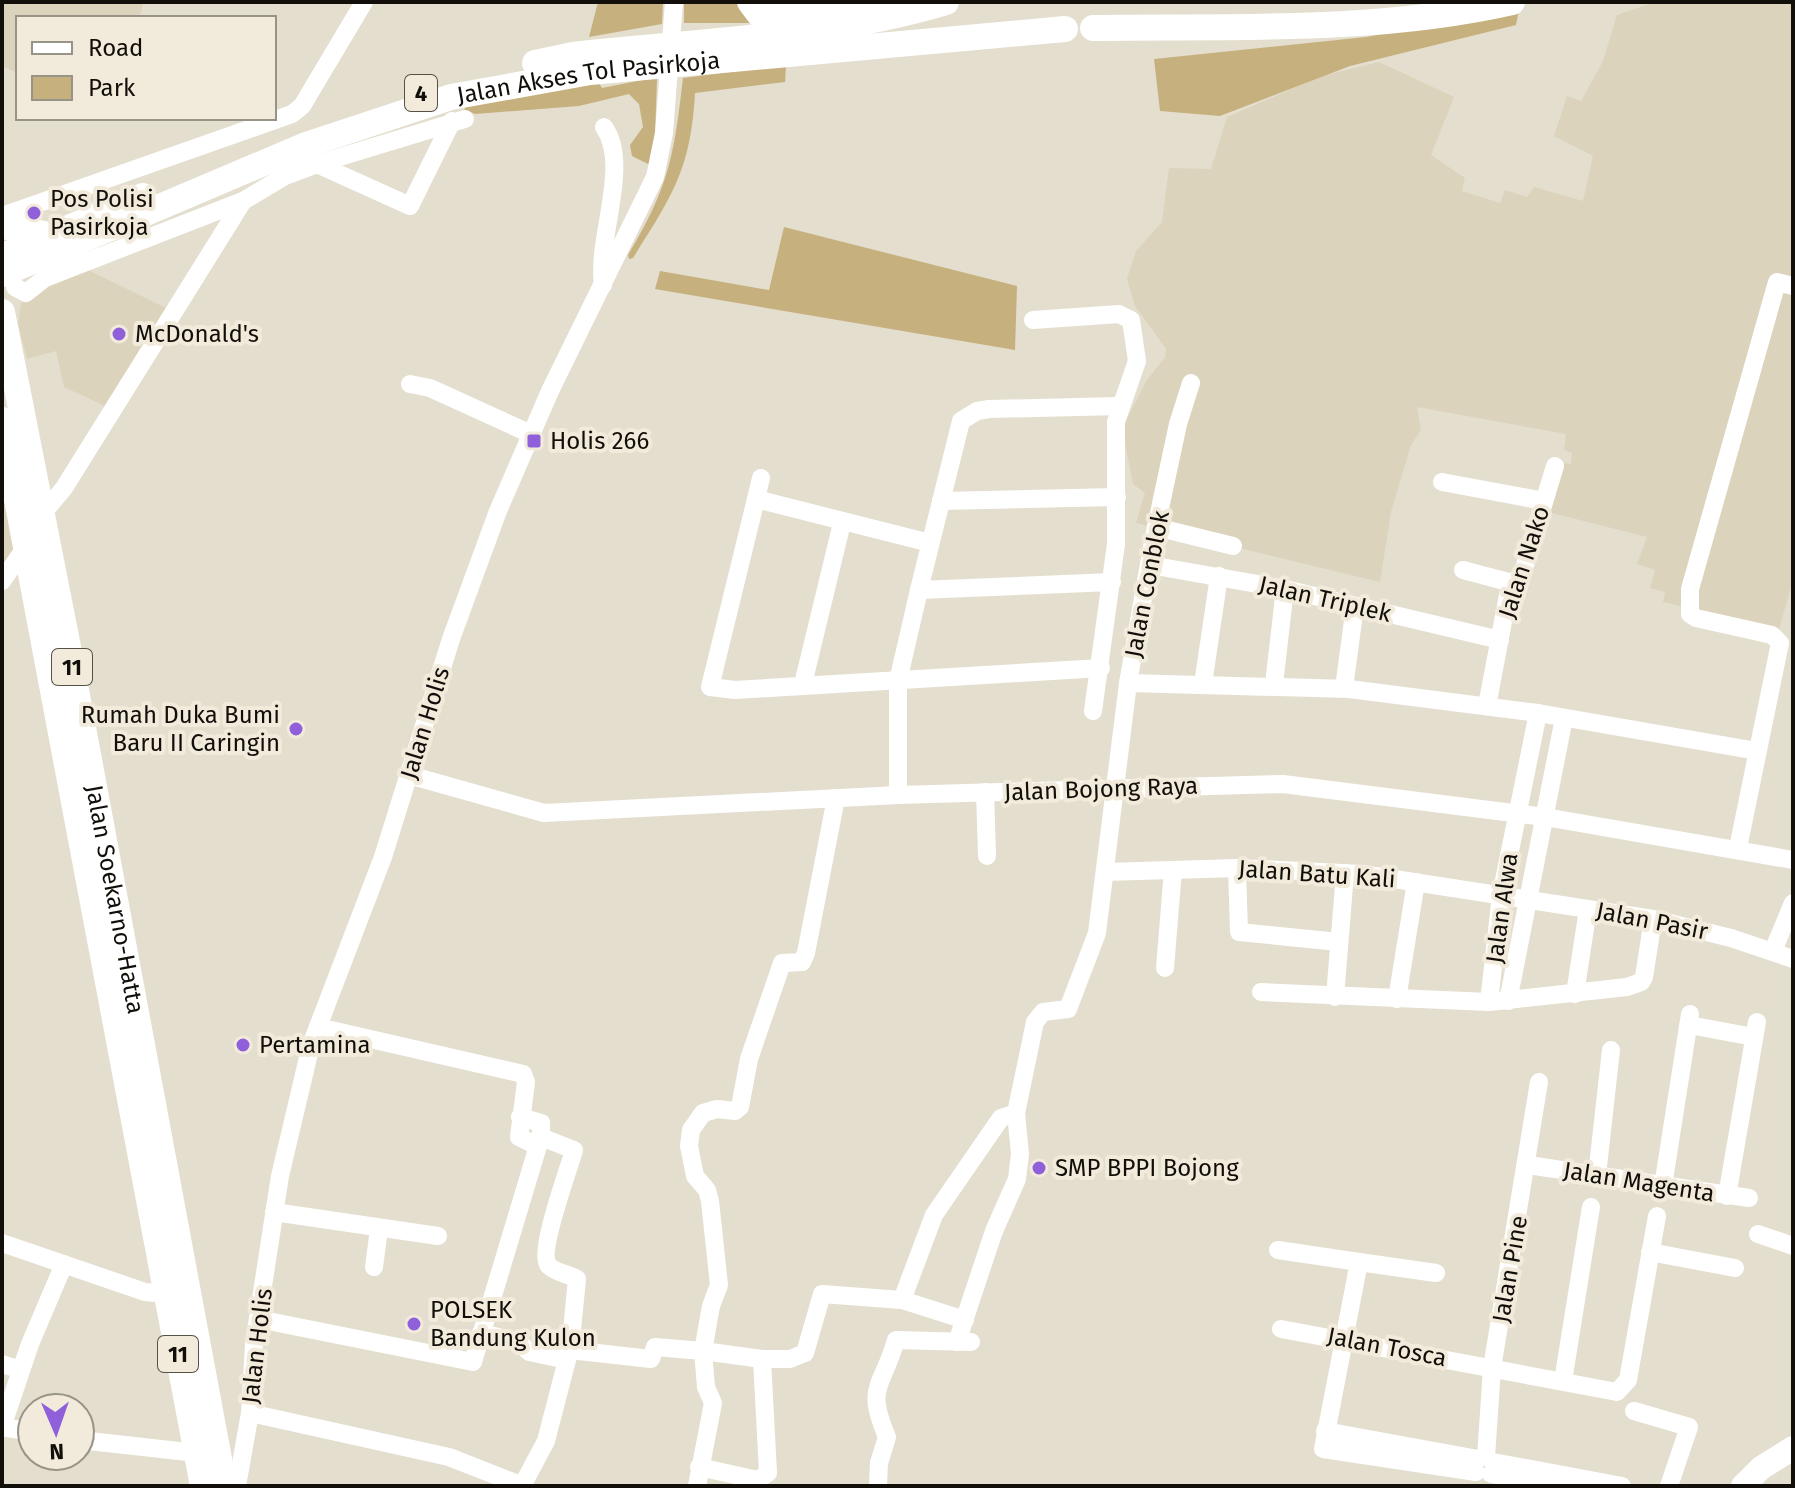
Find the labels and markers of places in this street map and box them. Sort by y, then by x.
place label: Pos Polisi Pasirkoja [50,185,154,241]
marker: Pos Polisi Pasirkoja [25,204,43,222]
place label: McDonald's [135,320,259,348]
marker: McDonald's [110,325,128,343]
place label: Holis 266 [550,427,649,455]
marker: Holis 266 [525,432,543,450]
place label: Rumah Duka Bumi Baru II Caringin [81,701,280,757]
marker: Rumah Duka Bumi Baru II Caringin [287,720,305,738]
place label: Pertamina [259,1031,371,1059]
marker: Pertamina [234,1036,252,1054]
place label: SMP BPPI Bojong [1055,1154,1239,1182]
marker: SMP BPPI Bojong [1030,1159,1048,1177]
place label: POLSEK Bandung Kulon [430,1296,596,1352]
marker: POLSEK Bandung Kulon [405,1315,423,1333]

